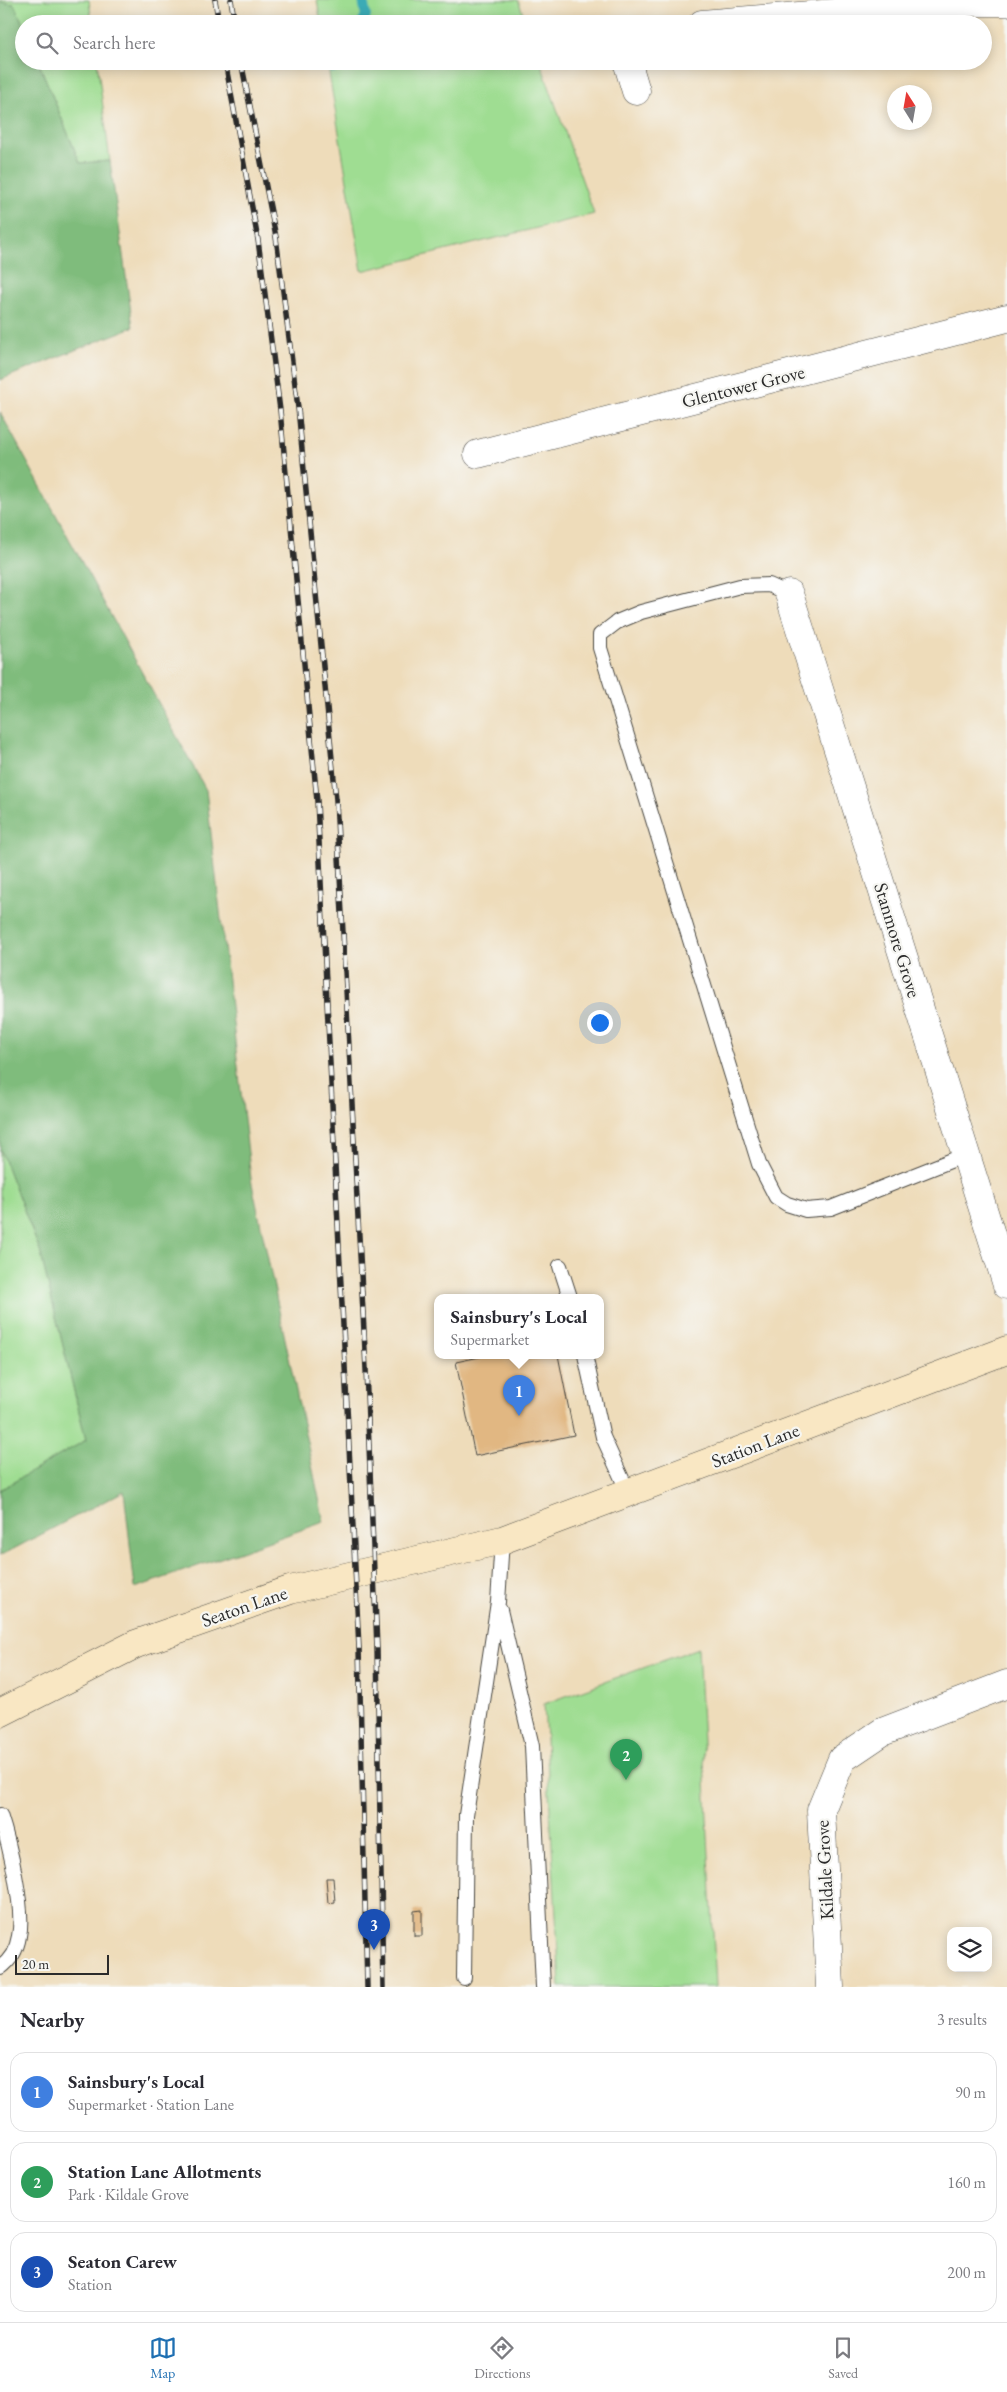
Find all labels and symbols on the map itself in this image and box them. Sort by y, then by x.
north arrow [887,85,932,130]
street label: Glentower Grove [679,359,807,414]
street label: Stanmore Grove [868,880,927,1001]
your location [587,1010,613,1036]
pin: 1 [503,1375,535,1416]
street label: Station Lane [708,1417,803,1474]
street label: Seaton Lane [198,1580,290,1633]
pin: 2 [610,1739,642,1780]
street label: Kildale Grove [809,1820,840,1920]
pin: 3 [358,1909,390,1950]
scale bar [15,1952,109,1975]

